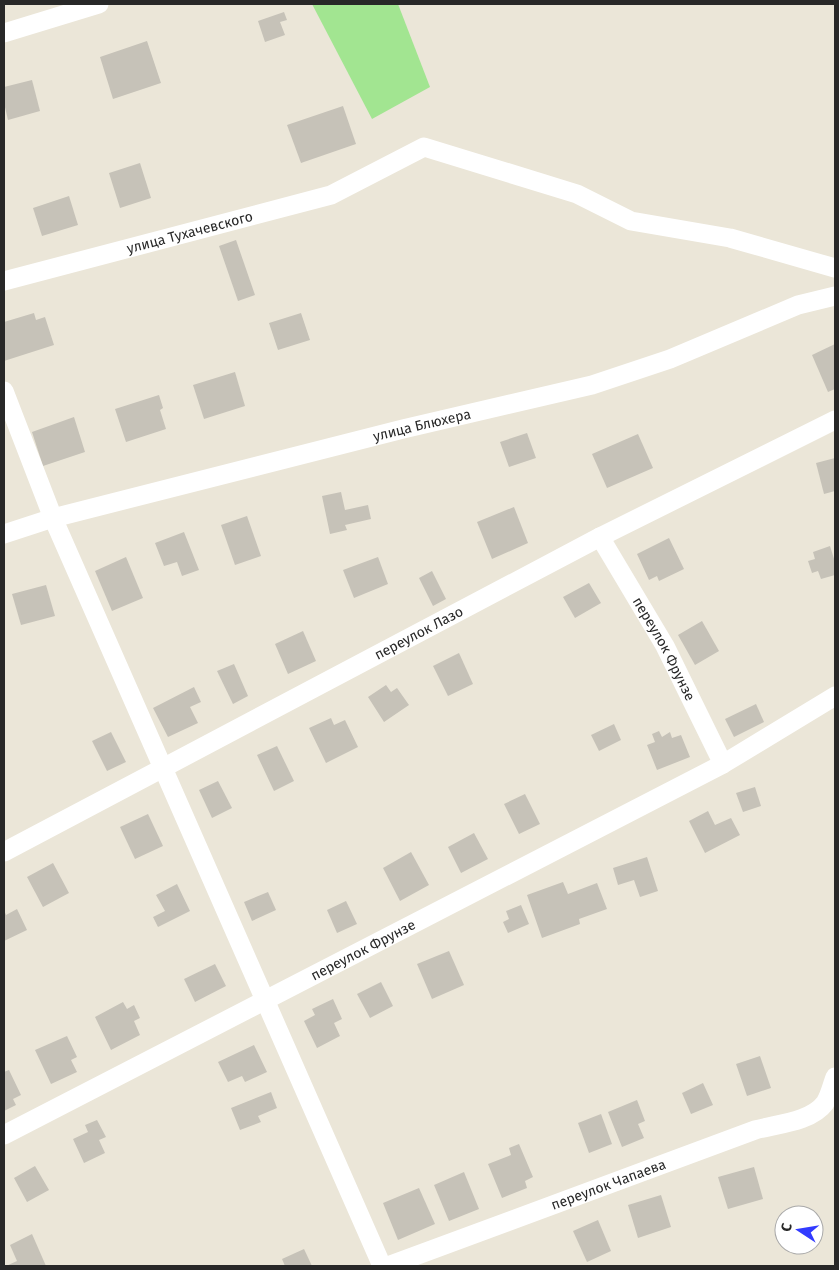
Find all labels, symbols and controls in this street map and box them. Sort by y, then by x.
street label: улица Тухачевского [125,208,255,257]
street label: улица Блюхера [371,406,472,445]
street label: переулок Фрунзе [629,594,699,704]
street label: переулок Лазо [372,603,466,664]
street label: переулок Фрунзе [308,916,418,984]
street label: переулок Чапаева [549,1156,668,1214]
north arrow [774,1205,824,1255]
text: С [778,1222,796,1233]

